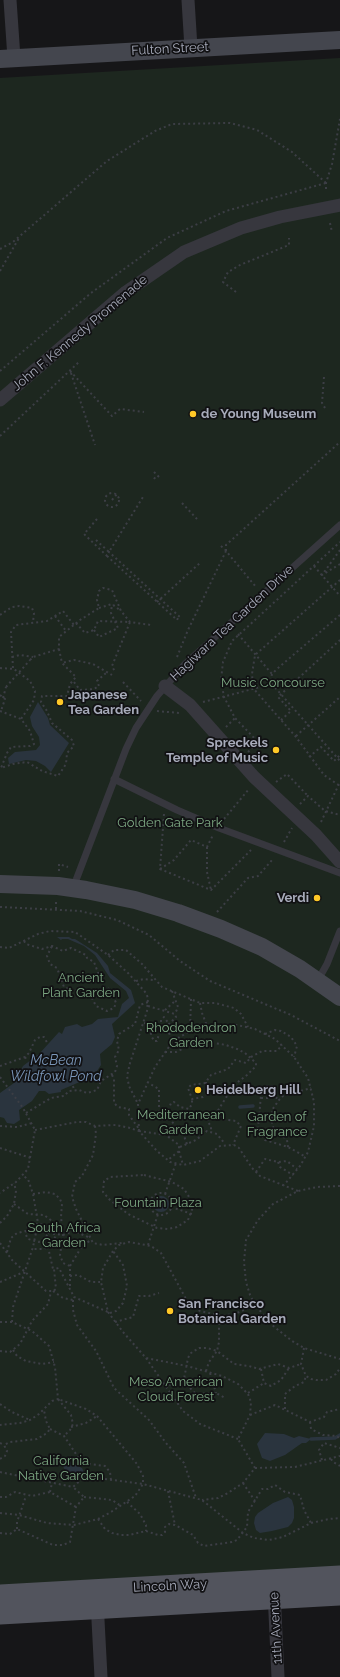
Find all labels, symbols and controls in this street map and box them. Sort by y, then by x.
street label: Fulton Street [131,39,209,59]
street label: John F. Kennedy Promenade [9,272,151,394]
place label: de Young Museum [201,406,316,422]
marker: de Young Museum [188,409,198,419]
street label: Hagiwara Tea Garden Drive [167,562,297,684]
park label: Music Concourse [221,675,325,691]
place label: Japanese Tea Garden [68,687,139,718]
marker: Japanese Tea Garden [55,697,65,707]
place label: Spreckels Temple of Music [166,735,268,766]
marker: Spreckels Temple of Music [271,745,281,755]
park label: Golden Gate Park [117,815,223,831]
place label: Verdi [277,890,309,906]
marker: Verdi [312,893,322,903]
park label: Ancient Plant Garden [42,970,120,1001]
park label: Rhododendron Garden [146,1020,236,1051]
water label: McBean Wildfowl Pond [10,1053,102,1086]
place label: Heidelberg Hill [206,1082,301,1098]
marker: Heidelberg Hill [193,1085,203,1095]
park label: Mediterranean Garden [137,1107,225,1138]
park label: Garden of Fragrance [247,1109,307,1140]
park label: Fountain Plaza [114,1195,202,1211]
park label: South Africa Garden [27,1220,101,1251]
place label: San Francisco Botanical Garden [178,1296,286,1327]
marker: San Francisco Botanical Garden [165,1306,175,1316]
park label: Meso American Cloud Forest [129,1374,223,1405]
park label: California Native Garden [18,1453,104,1484]
street label: Lincoln Way [133,1576,207,1596]
street label: 11th Avenue [266,1592,286,1664]

